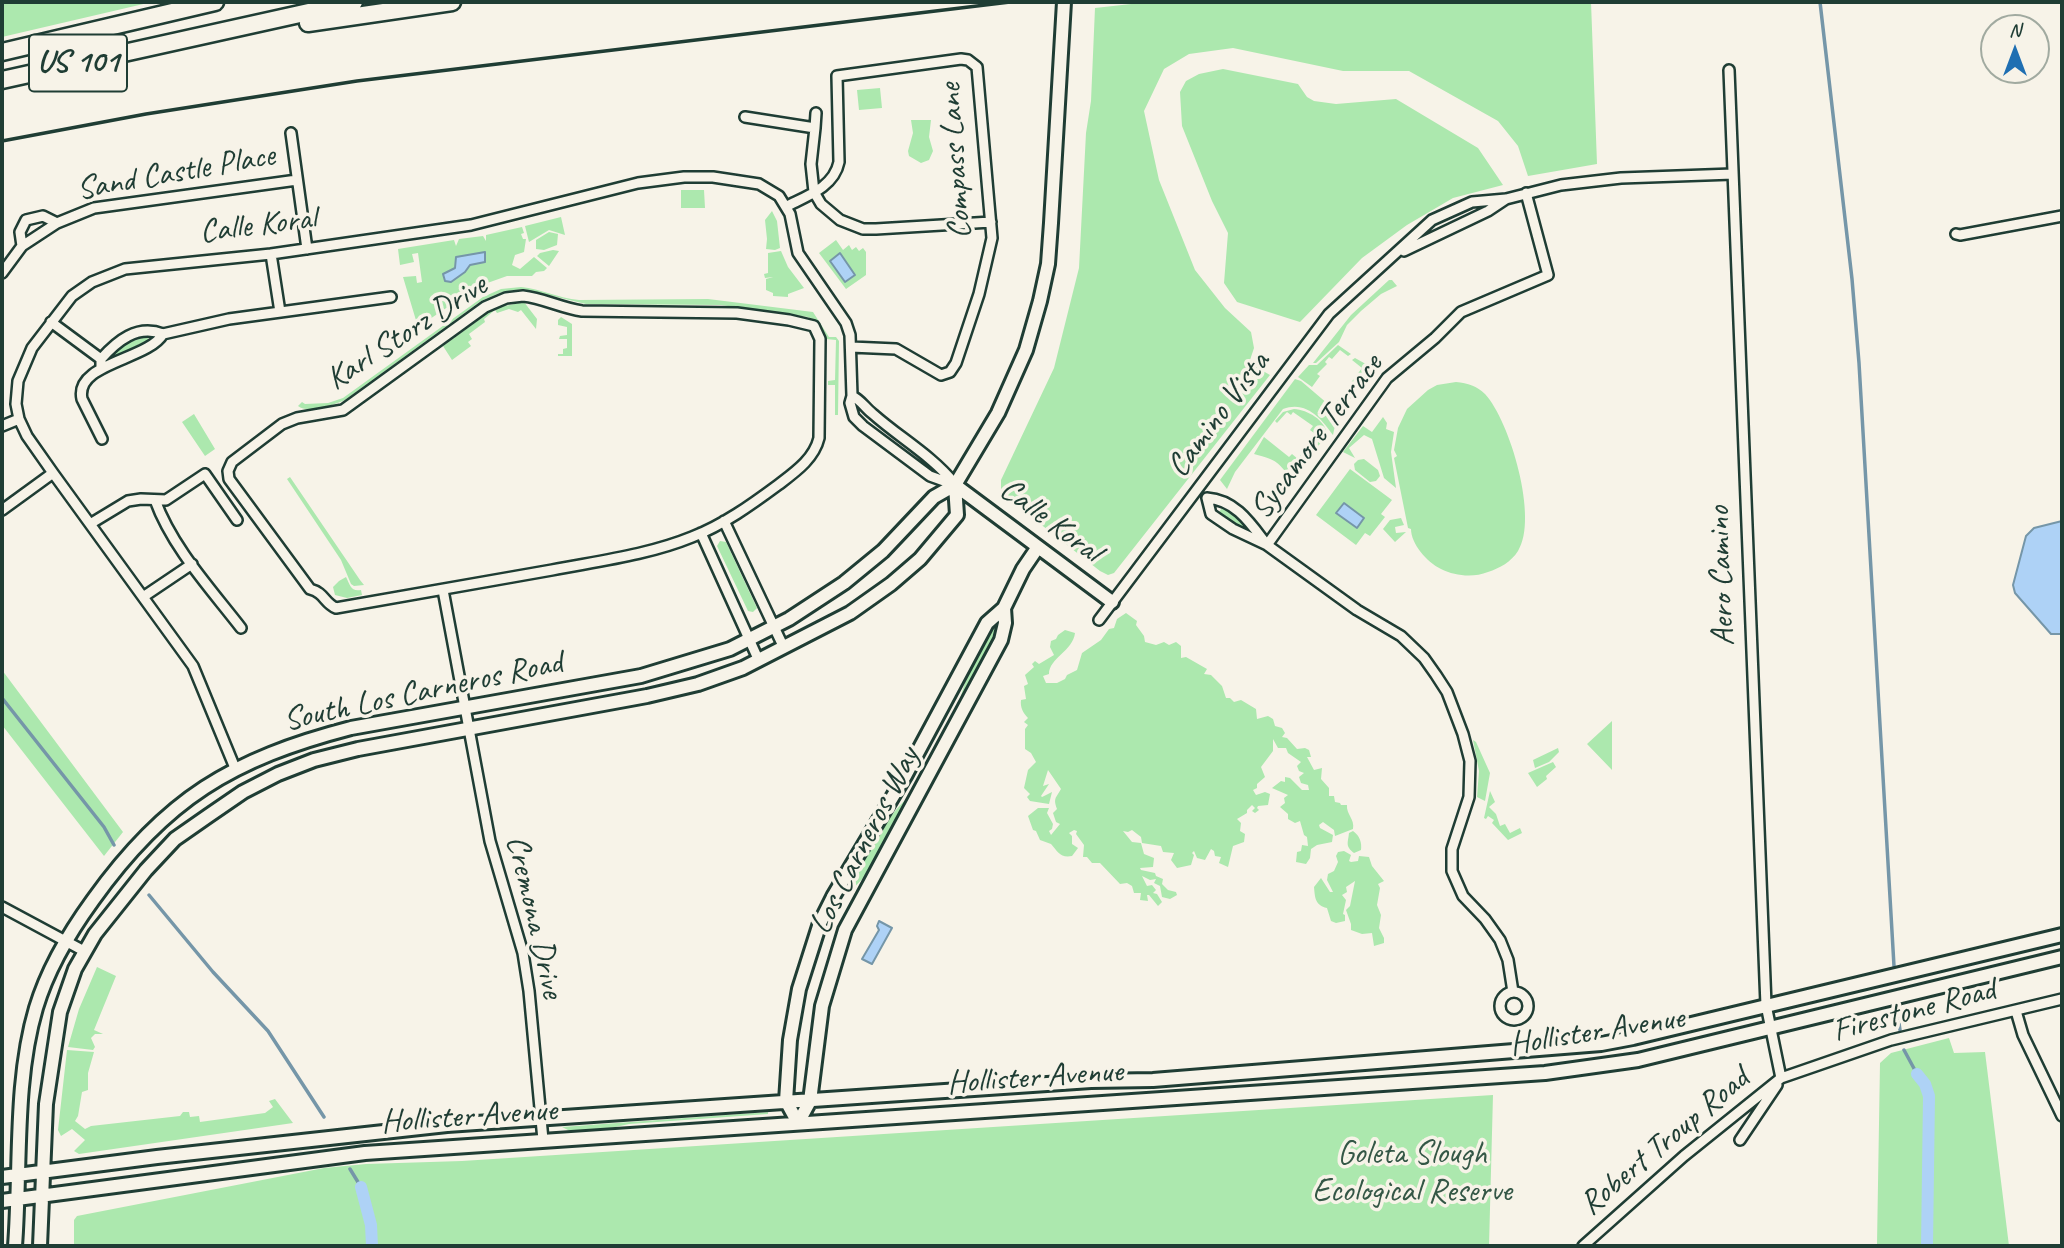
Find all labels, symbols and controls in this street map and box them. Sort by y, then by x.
north arrow [1980,14,2050,84]
text: N [2009,18,2021,42]
road number: US 101 [29,34,127,92]
street label: Compass Lane [931,82,981,240]
street label: Sand Castle Place [74,136,278,210]
street label: Calle Koral [198,199,318,253]
street label: Karl Storz Drive [319,266,495,400]
street label: Camino Vista [1159,344,1279,486]
street label: Sycamore Terrace [1242,347,1392,527]
street label: Calle Koral [991,470,1109,572]
street label: Aero Camino [1700,505,1744,647]
street label: South Los Carneros Road [280,643,566,741]
street label: Los Carneros Way [801,741,929,941]
street label: Cremona Drive [496,832,572,1002]
street label: Firestone Road [1828,970,2000,1052]
street label: Hollister Avenue [1507,999,1687,1065]
street label: Hollister Avenue [946,1052,1124,1104]
street label: Robert Troup Road [1572,1060,1758,1224]
street label: Hollister Avenue [380,1091,558,1143]
park label: Goleta Slough Ecological Reserve [1312,1134,1512,1212]

